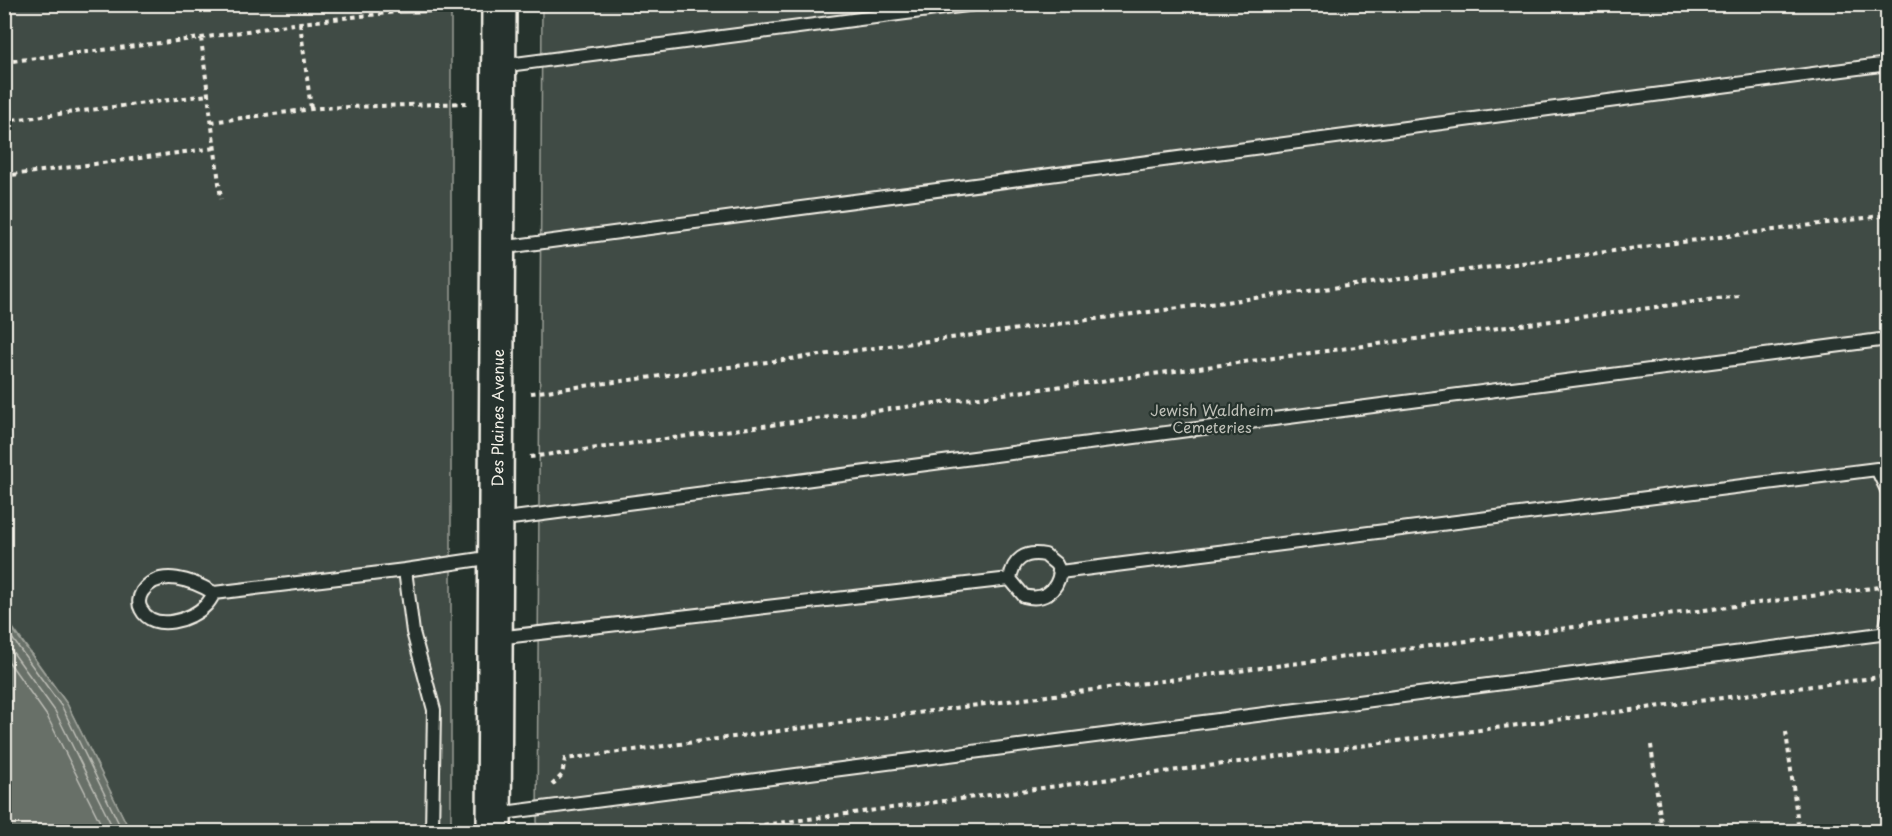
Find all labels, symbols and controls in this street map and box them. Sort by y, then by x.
street label: Des Plaines Avenue [485,349,508,487]
park label: Jewish Waldheim Cemeteries [1150,398,1274,438]

